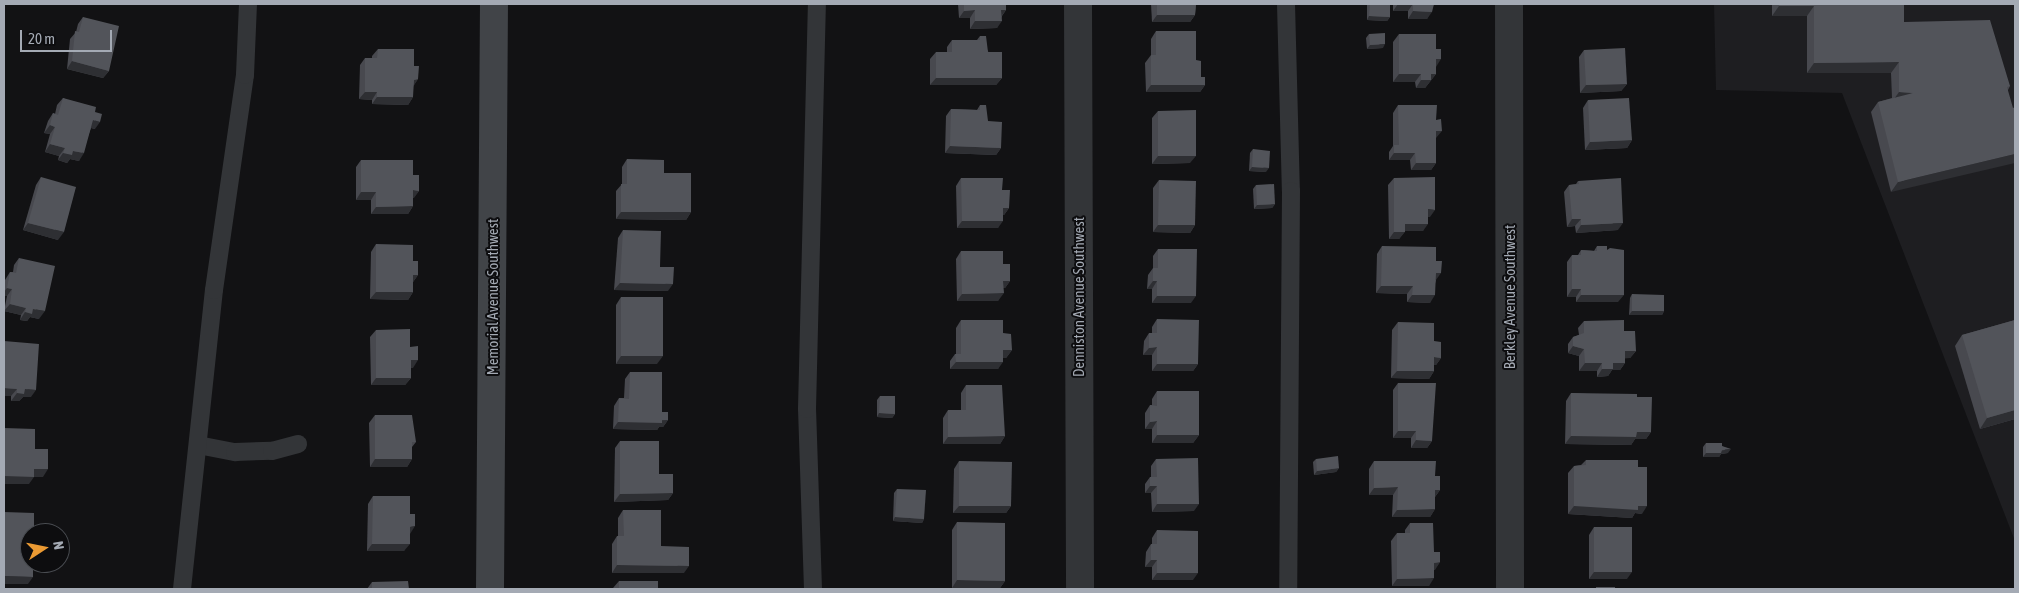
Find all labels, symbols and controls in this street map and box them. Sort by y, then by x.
scale bar [22,20,115,52]
text: 20 m [28,30,55,47]
street label: Denniston Avenue Southwest [1070,217,1088,377]
street label: Memorial Avenue Southwest [484,219,502,375]
street label: Berkley Avenue Southwest [1501,225,1519,369]
north arrow [20,523,70,573]
text: N [50,540,67,551]

